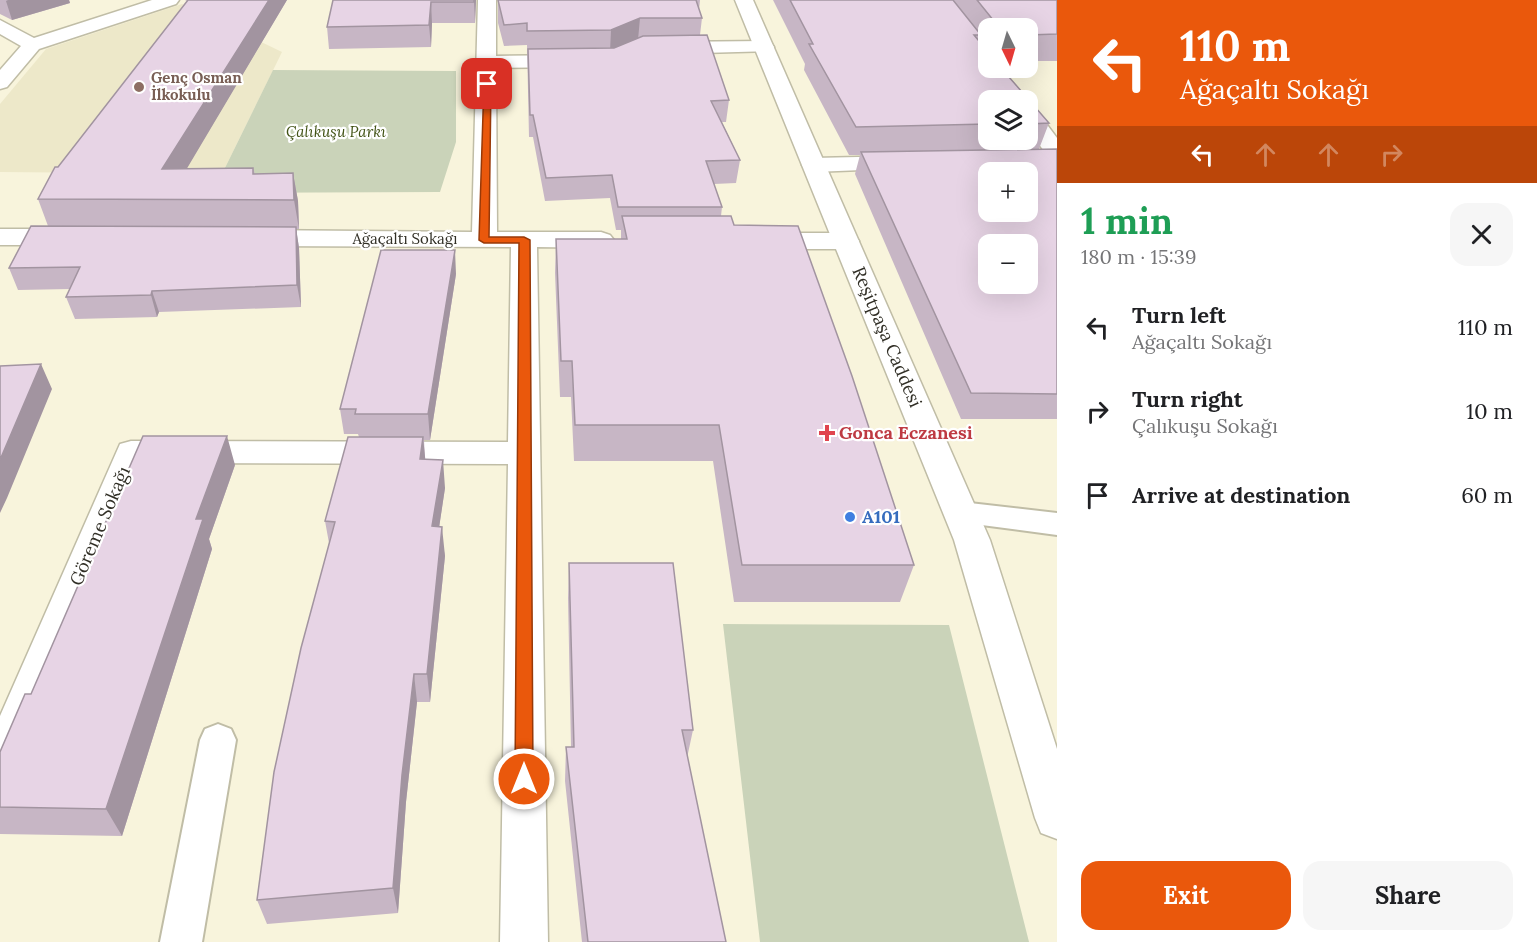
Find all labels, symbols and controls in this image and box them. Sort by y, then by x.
north arrow [978,18,1038,78]
map controls [978,18,1038,294]
text: 110 m [1180,19,1291,73]
icon: left [1081,24,1159,102]
pin [461,58,512,109]
icon: arrive [470,67,503,100]
place label: Genç Osman İlkokulu [151,68,242,104]
text: Ağaçaltı Sokağı [1180,72,1369,106]
marker: Genç Osman İlkokulu [132,80,146,94]
button: layers [978,90,1038,150]
park label: Çalıkuşu Parkı [286,122,386,141]
icon: left [1186,138,1219,171]
icon: ahead [1249,138,1282,171]
icon: ahead [1312,138,1345,171]
icon: right [1375,138,1408,171]
button: + [978,162,1038,222]
text: 1 min [1081,198,1173,244]
button: close [1450,203,1513,266]
street label: Ağaçaltı Sokağı [351,229,458,248]
button: − [978,234,1038,294]
text: 180 m · 15:39 [1081,244,1196,269]
street label: Reşitpaşa Caddesi [847,263,927,411]
text: Turn left [1132,301,1226,329]
icon: left [1081,311,1114,344]
text: 110 m [1458,313,1513,341]
text: Ağaçaltı Sokağı [1132,329,1272,354]
text: Turn right [1132,385,1243,413]
icon: right [1081,395,1114,428]
text: 10 m [1466,397,1513,425]
text: Çalıkuşu Sokağı [1132,413,1278,438]
place label: Gonca Eczanesi [839,421,973,444]
marker: Gonca Eczanesi [820,426,834,440]
street label: Göreme Sokağı [64,463,135,589]
icon: arrive [1081,479,1114,512]
text: Arrive at destination [1132,481,1350,509]
text: 60 m [1461,481,1513,509]
place label: A101 [862,505,900,528]
marker: A101 [843,510,857,524]
position arrow [492,747,556,811]
button: Exit [1081,861,1291,930]
button: Share [1303,861,1513,930]

